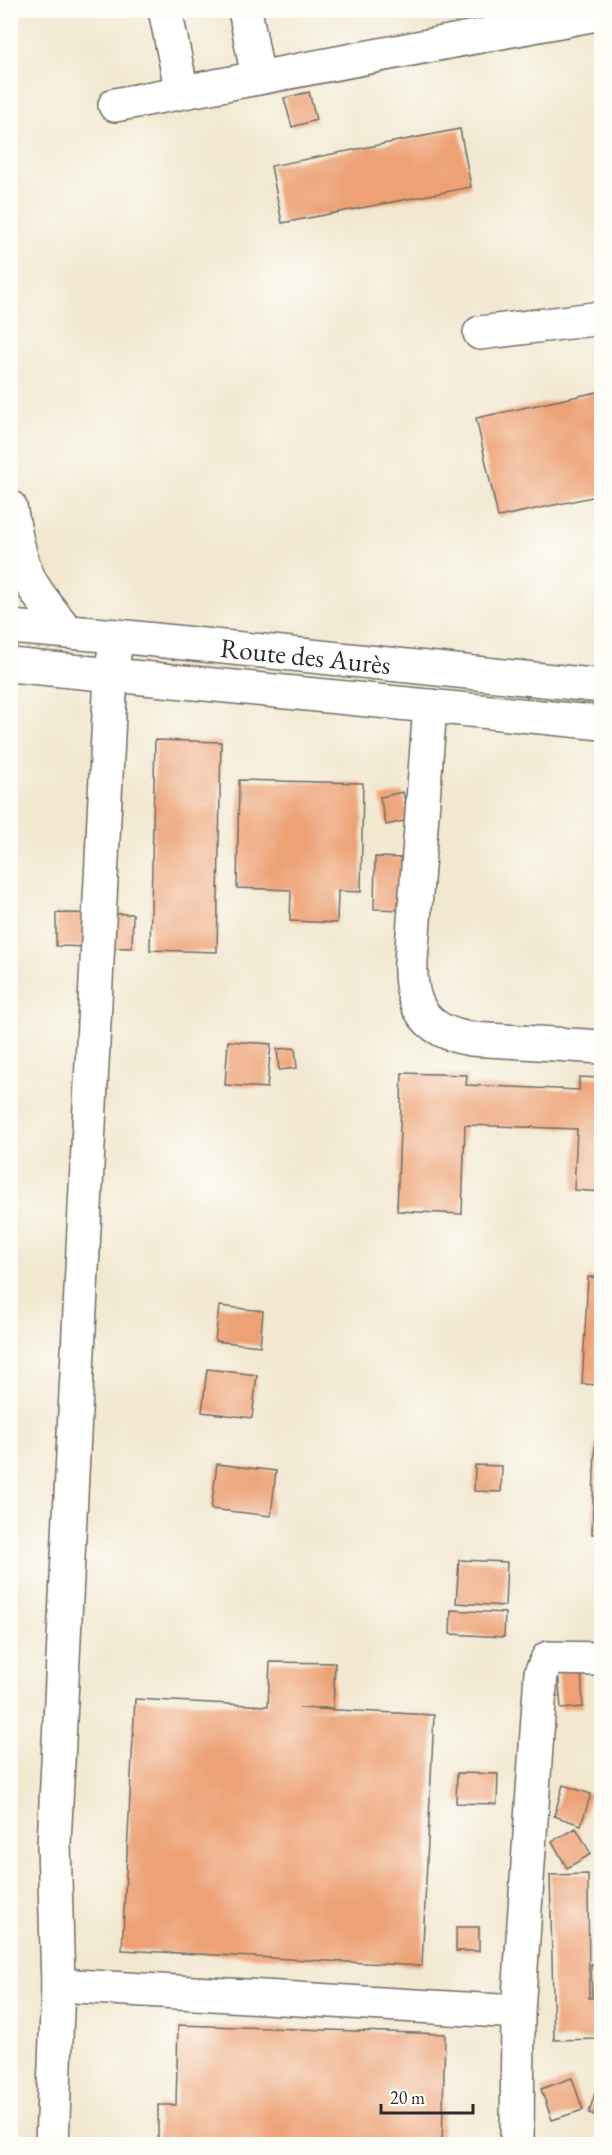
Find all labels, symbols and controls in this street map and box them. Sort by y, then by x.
street label: Route des Aurès [219,629,392,682]
scale bar [381,2077,472,2115]
text: 20 m [390,2086,425,2109]

